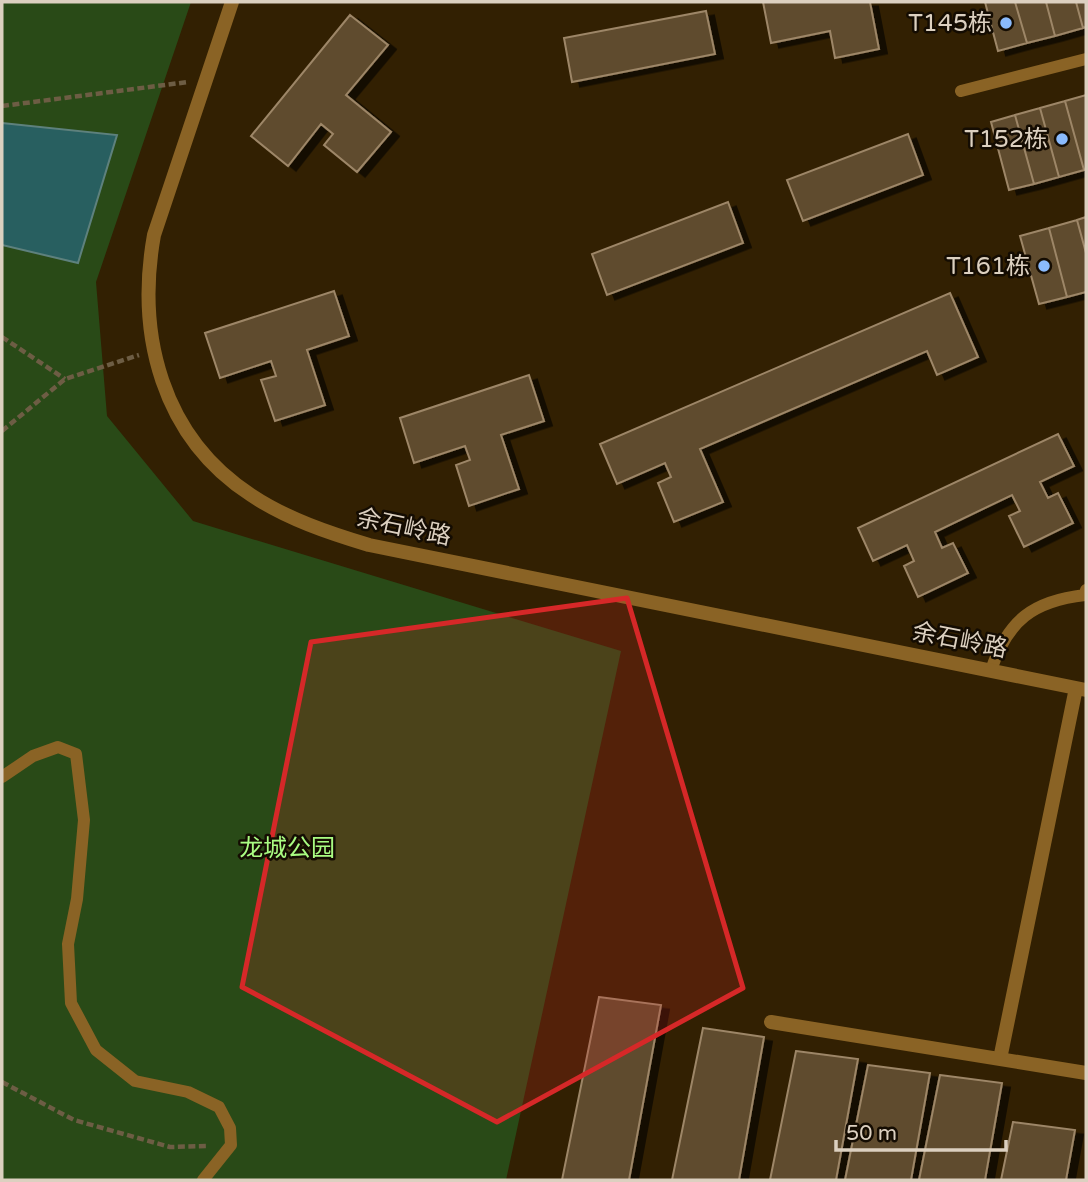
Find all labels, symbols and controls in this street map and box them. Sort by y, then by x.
place label: T145栋 [908,9,992,38]
marker: T145栋 [998,15,1014,31]
place label: T152栋 [964,125,1048,154]
marker: T152栋 [1054,131,1070,147]
place label: T161栋 [946,252,1030,281]
marker: T161栋 [1036,258,1052,274]
street label: 余石岭路 [354,503,454,552]
street label: 余石岭路 [910,617,1010,664]
park label: 龙城公园 [239,834,335,863]
scale bar [836,1108,1006,1152]
text: 50 m [846,1121,897,1146]

